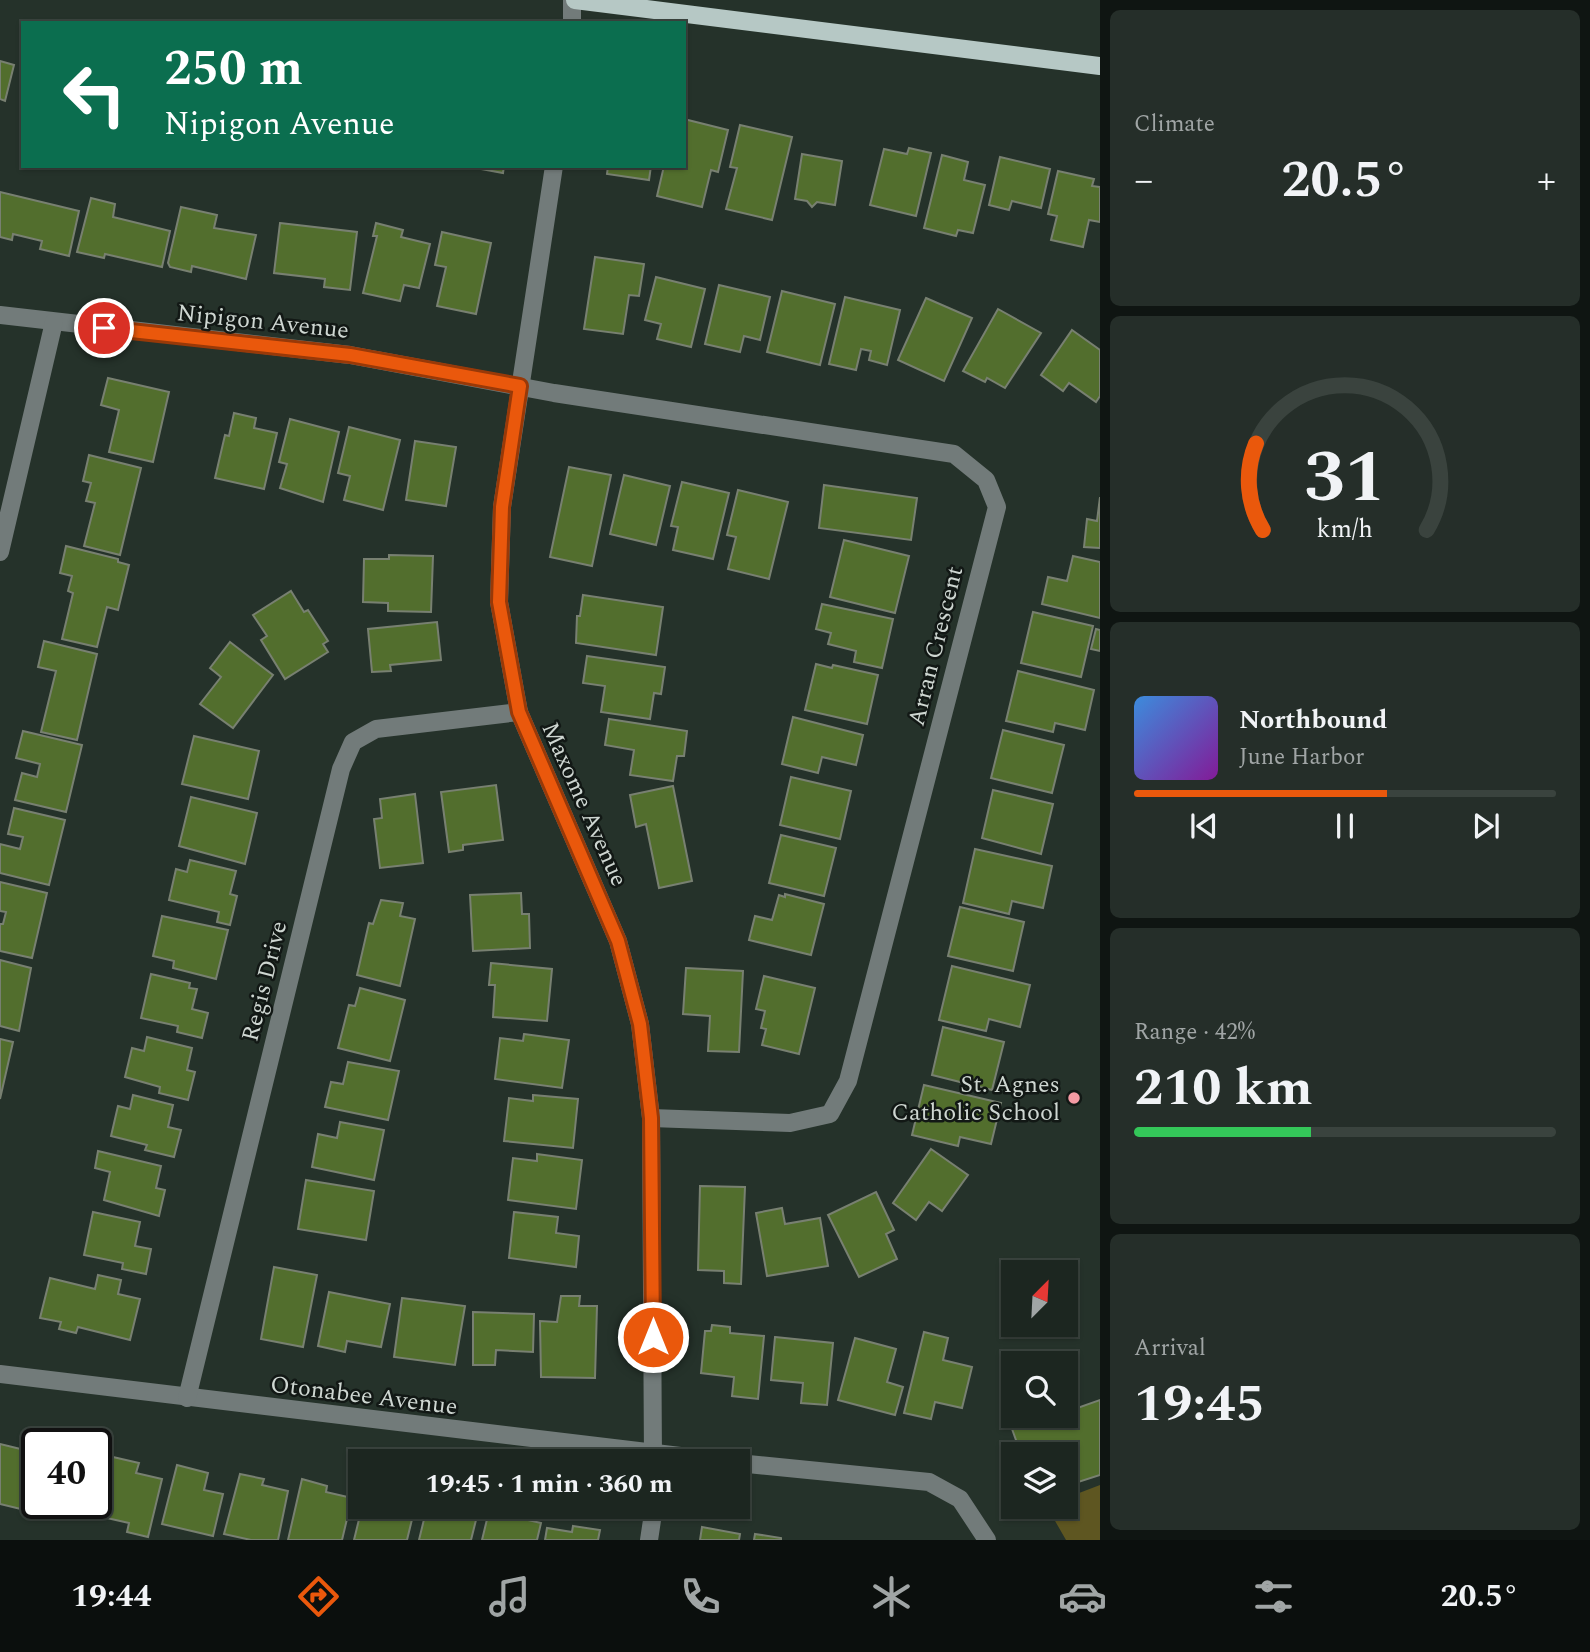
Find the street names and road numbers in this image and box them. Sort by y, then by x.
street label: Nipigon Avenue [175,295,351,349]
street label: Arran Crescent [899,563,973,730]
street label: Maxome Avenue [532,716,636,892]
street label: Regis Drive [233,917,297,1045]
street label: Otonabee Avenue [268,1367,460,1425]

